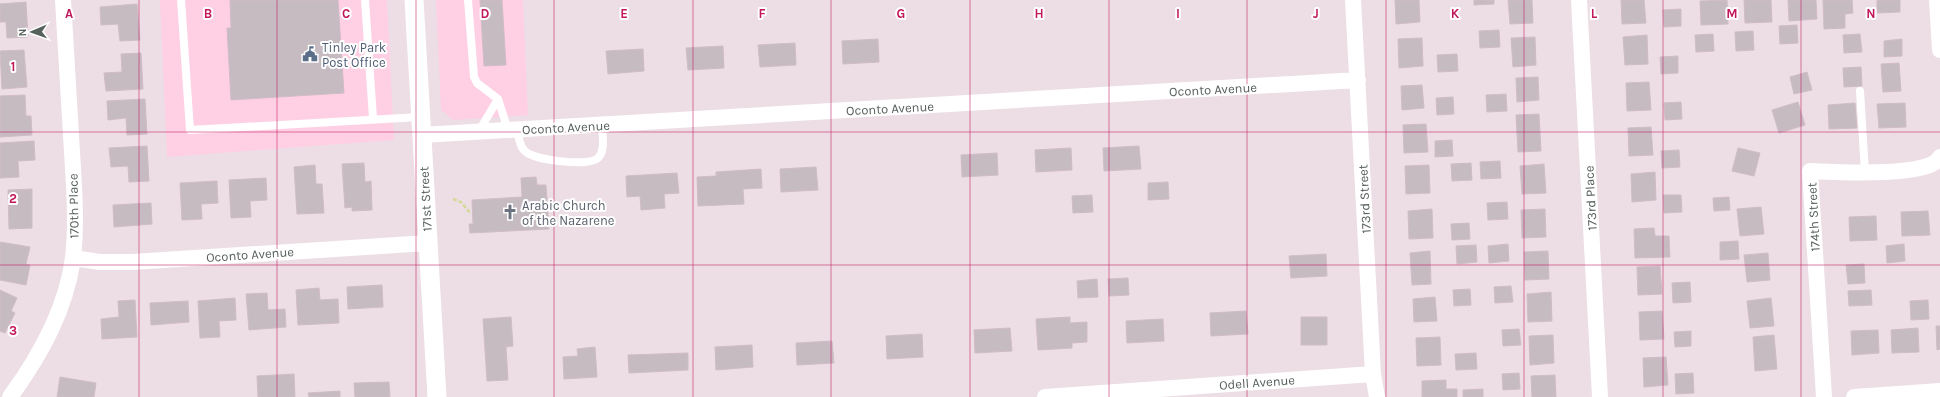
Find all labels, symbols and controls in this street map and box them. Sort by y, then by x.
text: A [65,6,73,21]
text: B [204,6,212,21]
text: C [342,6,350,21]
text: D [481,6,490,21]
text: E [620,6,628,21]
text: F [758,6,766,21]
text: G [897,6,905,21]
text: H [1034,6,1044,21]
text: I [1176,6,1180,21]
text: J [1313,6,1319,21]
text: K [1451,6,1460,21]
text: L [1591,6,1598,21]
text: M [1726,6,1738,21]
text: N [1866,6,1876,21]
north arrow [12,12,52,52]
text: N [16,28,29,37]
place label: Tinley Park Post Office [322,40,386,70]
public building icon: Tinley Park Post Office [301,45,319,63]
text: 1 [11,59,15,74]
street label: Oconto Avenue [1169,80,1258,99]
street label: Oconto Avenue [846,99,935,118]
street label: Oconto Avenue [522,118,611,137]
street label: 173rd Street [1355,164,1374,234]
street label: 173rd Place [1581,165,1600,231]
street label: 171st Street [416,166,435,232]
street label: 170th Place [65,173,82,239]
street label: 174th Street [1804,182,1823,252]
text: 2 [9,191,17,206]
place label: Arabic Church of the Nazarene [522,198,615,228]
church icon: Arabic Church of the Nazarene [501,203,519,221]
street label: Oconto Avenue [206,244,295,265]
text: 3 [9,323,17,338]
street label: Odell Avenue [1219,372,1296,393]

